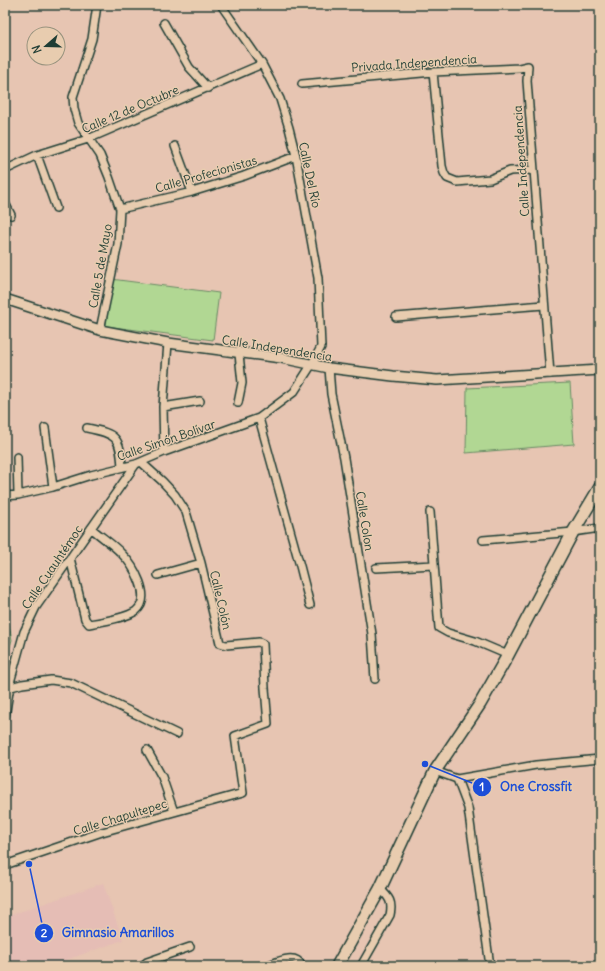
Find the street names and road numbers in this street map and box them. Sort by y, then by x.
street label: Privada Independencia [351,51,478,75]
street label: Calle 12 de Octubre [79,82,181,136]
street label: Calle Independencia [510,105,532,217]
street label: Calle Del Río [296,141,324,210]
street label: Calle Profecionistas [153,152,259,196]
street label: Calle 5 de Mayo [85,222,115,309]
street label: Calle Independencia [221,332,333,364]
street label: Calle Simón Bolívar [115,416,217,464]
street label: Calle Colon [353,490,377,552]
street label: Calle Cuauhtémoc [18,522,86,612]
street label: Calle Colón [207,569,235,631]
street label: Calle Chapultepec [71,796,169,838]

